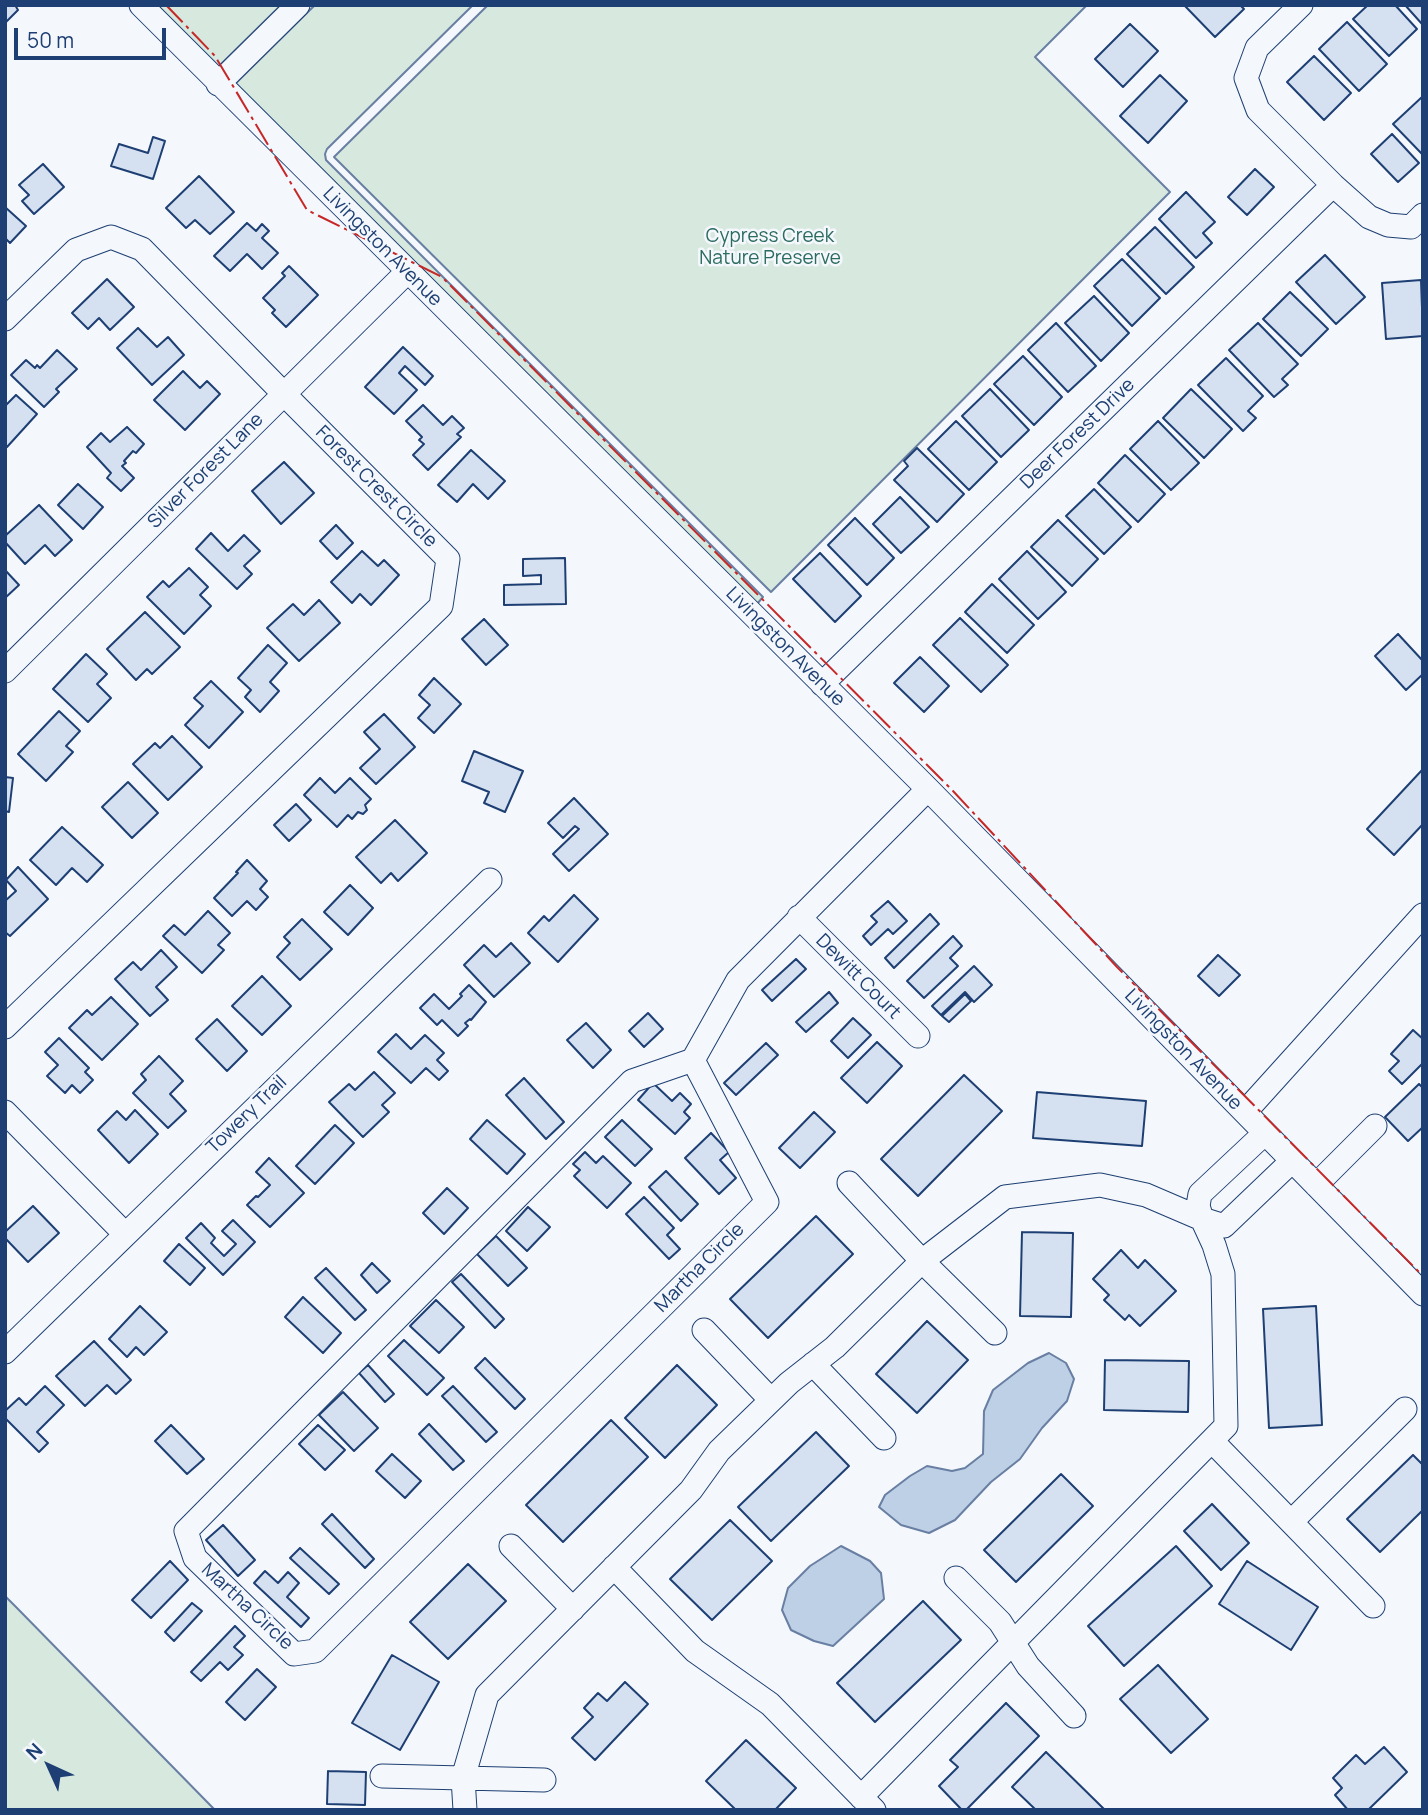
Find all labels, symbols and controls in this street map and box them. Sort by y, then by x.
scale bar [18,14,170,58]
text: 50 m [27,26,74,54]
street label: Livingston Avenue [318,183,446,311]
park label: Cypress Creek Nature Preserve [699,226,841,270]
street label: Deer Forest Drive [1016,374,1140,494]
street label: Silver Forest Lane [144,409,268,533]
street label: Forest Crest Circle [310,421,442,553]
street label: Livingston Avenue [721,583,849,711]
street label: Dewitt Court [811,930,905,1024]
street label: Livingston Avenue [1119,985,1247,1115]
street label: Towery Trail [202,1071,292,1159]
street label: Martha Circle [651,1219,749,1317]
street label: Martha Circle [196,1559,298,1655]
north arrow [14,1731,84,1801]
text: N [20,1737,48,1765]

